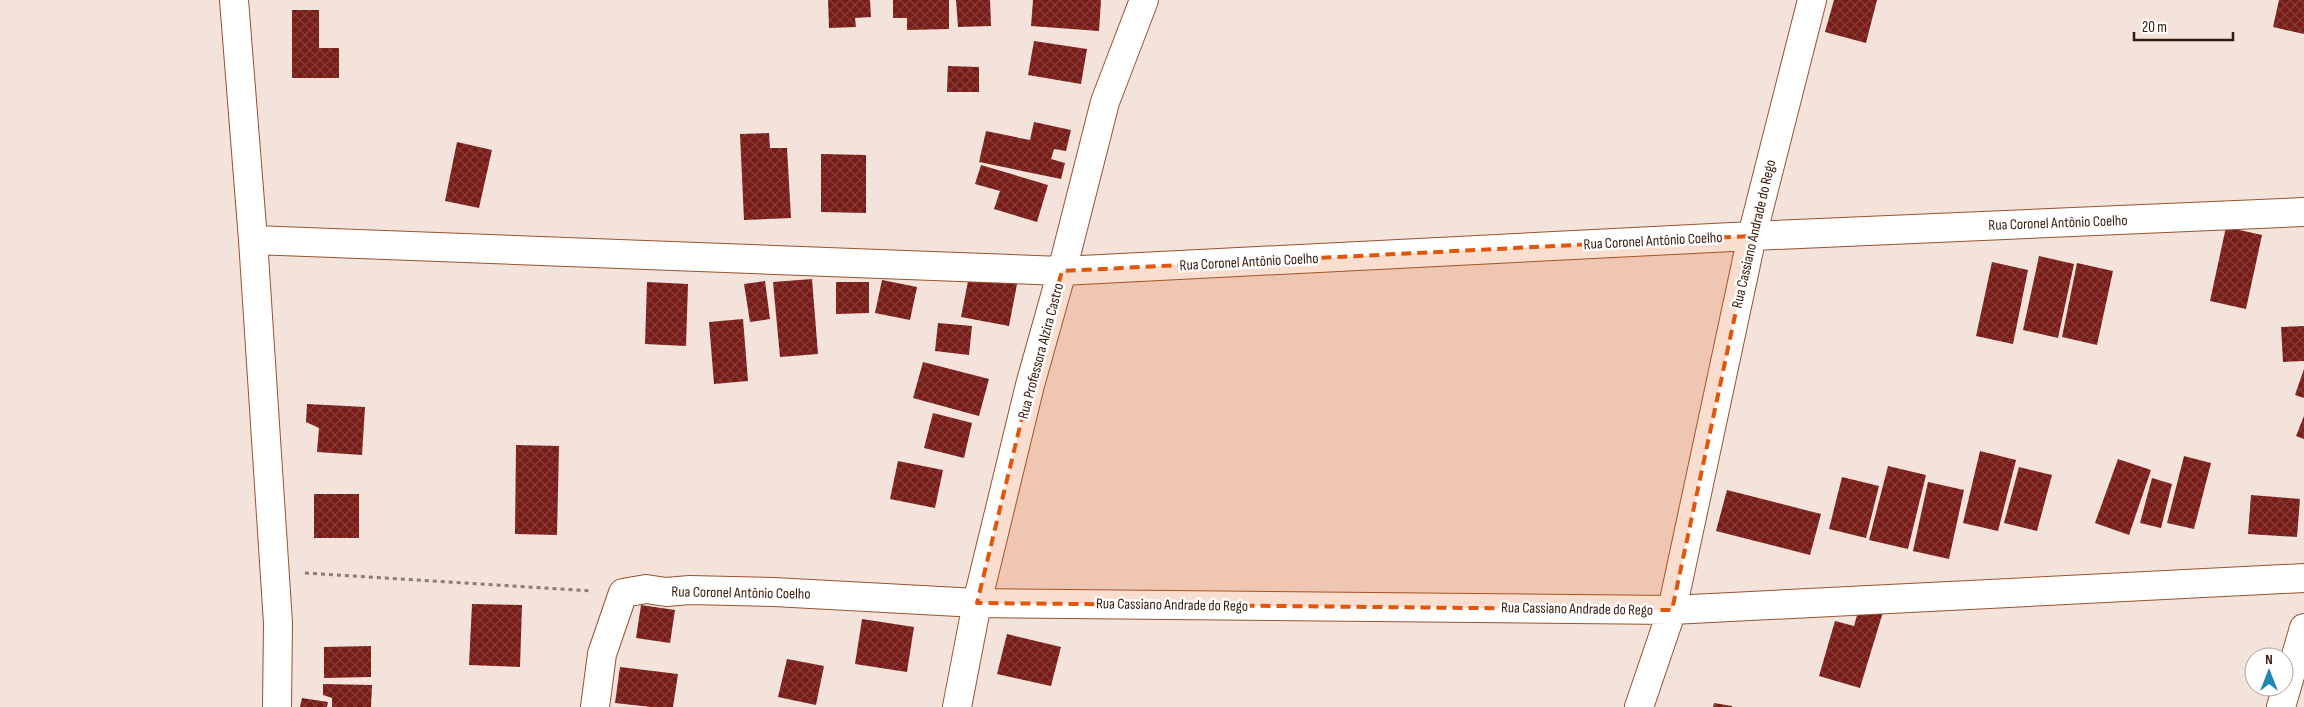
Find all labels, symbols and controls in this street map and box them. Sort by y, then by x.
scale bar [2134,10,2233,42]
text: 20 m [2142,18,2167,37]
street label: Rua Cassiano Andrade do Rego [1728,158,1780,310]
street label: Rua Coronel Antônio Coelho [1988,211,2128,235]
street label: Rua Coronel Antônio Coelho [1583,228,1723,254]
street label: Rua Coronel Antônio Coelho [1179,249,1319,275]
street label: Rua Professora Alzira Castro [1014,281,1068,421]
street label: Rua Coronel Antônio Coelho [671,582,811,604]
street label: Rua Cassiano Andrade do Rego [1096,594,1248,616]
street label: Rua Cassiano Andrade do Rego [1501,598,1653,620]
north arrow [2244,647,2294,697]
text: N [2265,651,2273,668]

